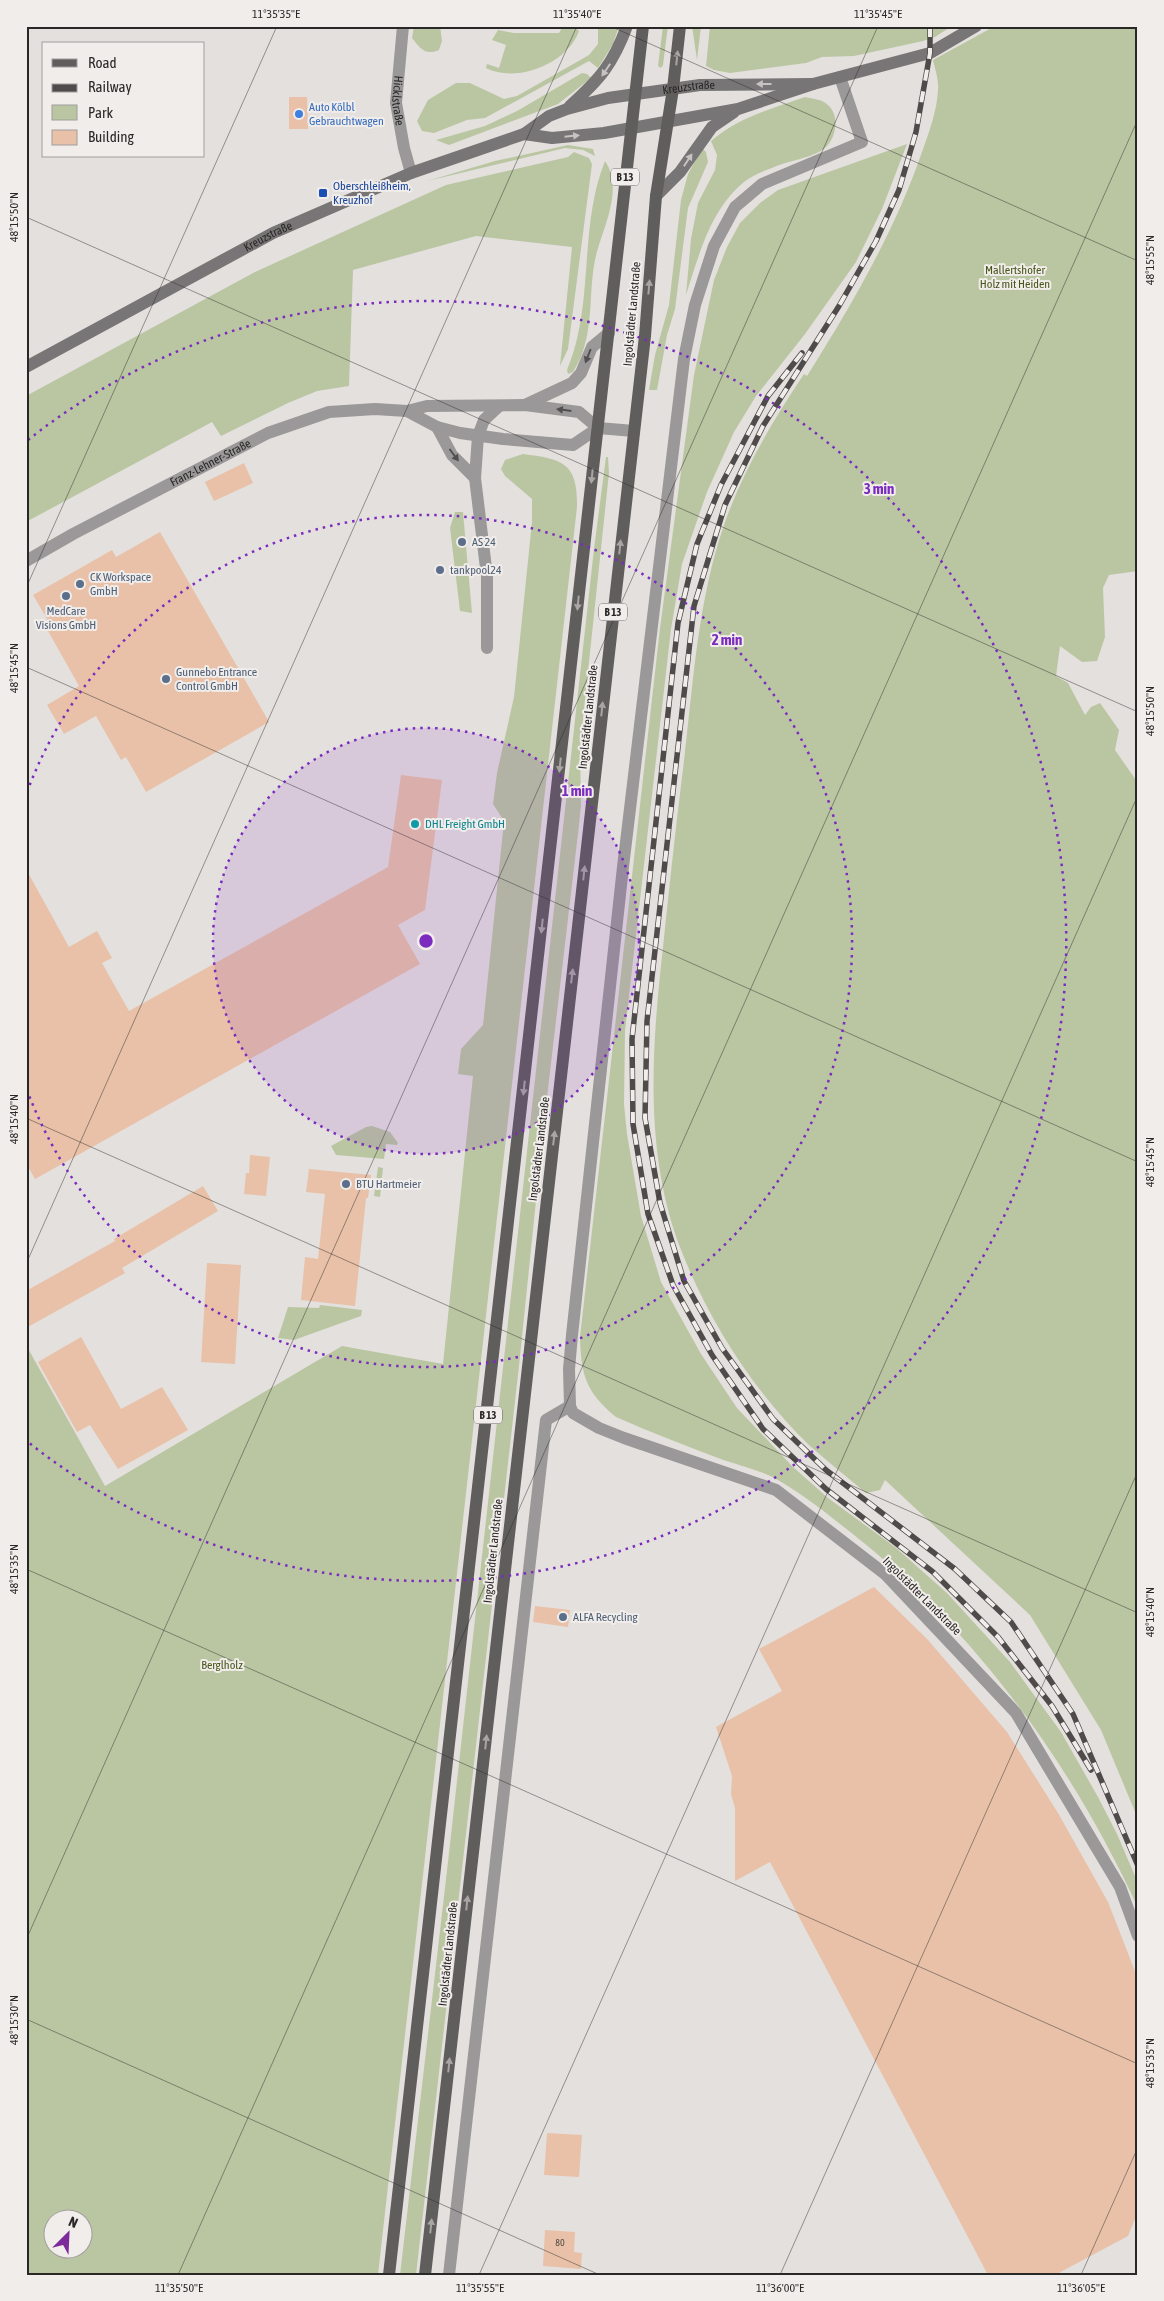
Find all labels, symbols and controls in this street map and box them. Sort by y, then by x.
text: 11°35'35"E [252,7,300,21]
text: 11°35'40"E [553,7,601,21]
text: 11°35'45"E [854,7,902,21]
legend [42,42,205,158]
one-way arrow [673,49,681,65]
text: Road [88,54,117,71]
one-way arrow [601,63,610,77]
street label: Hicklstraße [389,75,407,127]
text: Railway [88,78,132,95]
street label: Kreuzstraße [662,78,715,97]
one-way arrow [756,80,772,88]
place label: Auto Kölbl Gebrauchtwagen [309,100,384,128]
text: Park [88,104,113,121]
marker: Auto Kölbl Gebrauchtwagen [293,108,305,120]
text: Building [88,128,134,145]
one-way arrow [565,132,581,140]
one-way arrow [683,153,693,167]
road number: B 13 [611,168,639,186]
place label: Oberschleißheim, Kreuzhof [333,179,411,207]
marker: Oberschleißheim, Kreuzhof [317,187,329,199]
text: 48°15'50"N [7,192,21,242]
street label: Kreuzstraße [241,218,294,255]
text: 48°15'55"N [1143,235,1157,285]
street label: Ingolstädter Landstraße [620,261,644,367]
park label: Mallertshofer Holz mit Heiden [980,263,1050,291]
one-way arrow [645,279,653,295]
one-way arrow [584,349,592,364]
one-way arrow [556,406,572,414]
street label: Franz-Lehner-Straße [168,436,253,489]
one-way arrow [448,448,459,461]
one-way arrow [588,469,596,485]
text: 3 min [864,480,894,497]
place label: AS 24 [472,535,496,549]
marker: AS 24 [456,536,468,548]
one-way arrow [616,539,624,555]
place label: tankpool24 [450,563,502,577]
marker: tankpool24 [434,564,446,576]
place label: CK Workspace GmbH [90,570,151,598]
marker: CK Workspace GmbH [74,578,86,590]
marker: MedCare Visions GmbH [60,590,72,602]
one-way arrow [574,595,582,611]
place label: MedCare Visions GmbH [36,604,96,632]
road number: B 13 [599,604,627,620]
text: 2 min [712,631,742,648]
text: 48°15'45"N [7,643,21,693]
street label: Ingolstädter Landstraße [576,664,600,770]
place label: Gunnebo Entrance Control GmbH [176,665,257,693]
marker: Gunnebo Entrance Control GmbH [160,673,172,685]
text: 48°15'50"N [1143,686,1157,736]
one-way arrow [598,700,606,716]
one-way arrow [556,757,564,773]
text: 1 min [562,782,592,799]
place label: DHL Freight GmbH [425,817,505,831]
marker: DHL Freight GmbH [409,818,421,830]
one-way arrow [580,865,588,881]
one-way arrow [538,918,546,934]
centre of rings [417,932,435,950]
one-way arrow [568,968,576,984]
one-way arrow [520,1080,528,1096]
text: 48°15'40"N [7,1094,21,1144]
street label: Ingolstädter Landstraße [526,1096,552,1202]
one-way arrow [550,1130,558,1146]
text: 48°15'45"N [1143,1137,1157,1187]
place label: BTU Hartmeier [356,1177,421,1191]
marker: BTU Hartmeier [340,1178,352,1190]
road number: B 13 [474,1406,502,1424]
street label: Ingolstädter Landstraße [481,1498,505,1604]
text: 48°15'35"N [7,1544,21,1594]
street label: Ingolstädter Landstraße [880,1554,964,1638]
text: 48°15'40"N [1143,1587,1157,1637]
place label: ALFA Recycling [573,1610,638,1624]
marker: ALFA Recycling [557,1611,569,1623]
park label: Berglholz [201,1658,243,1672]
one-way arrow [482,1734,490,1750]
one-way arrow [463,1895,471,1911]
street label: Ingolstädter Landstraße [436,1901,460,2007]
text: 48°15'30"N [7,1995,21,2045]
text: 48°15'35"N [1143,2038,1157,2088]
one-way arrow [445,2057,453,2073]
north arrow [42,2208,92,2258]
text: N [66,2213,80,2231]
one-way arrow [427,2218,435,2234]
house number: 80 [555,2237,565,2248]
text: 11°35'50"E [155,2281,203,2295]
text: 11°35'55"E [456,2281,504,2295]
text: 11°36'00"E [756,2281,804,2295]
text: 11°36'05"E [1057,2281,1105,2295]

